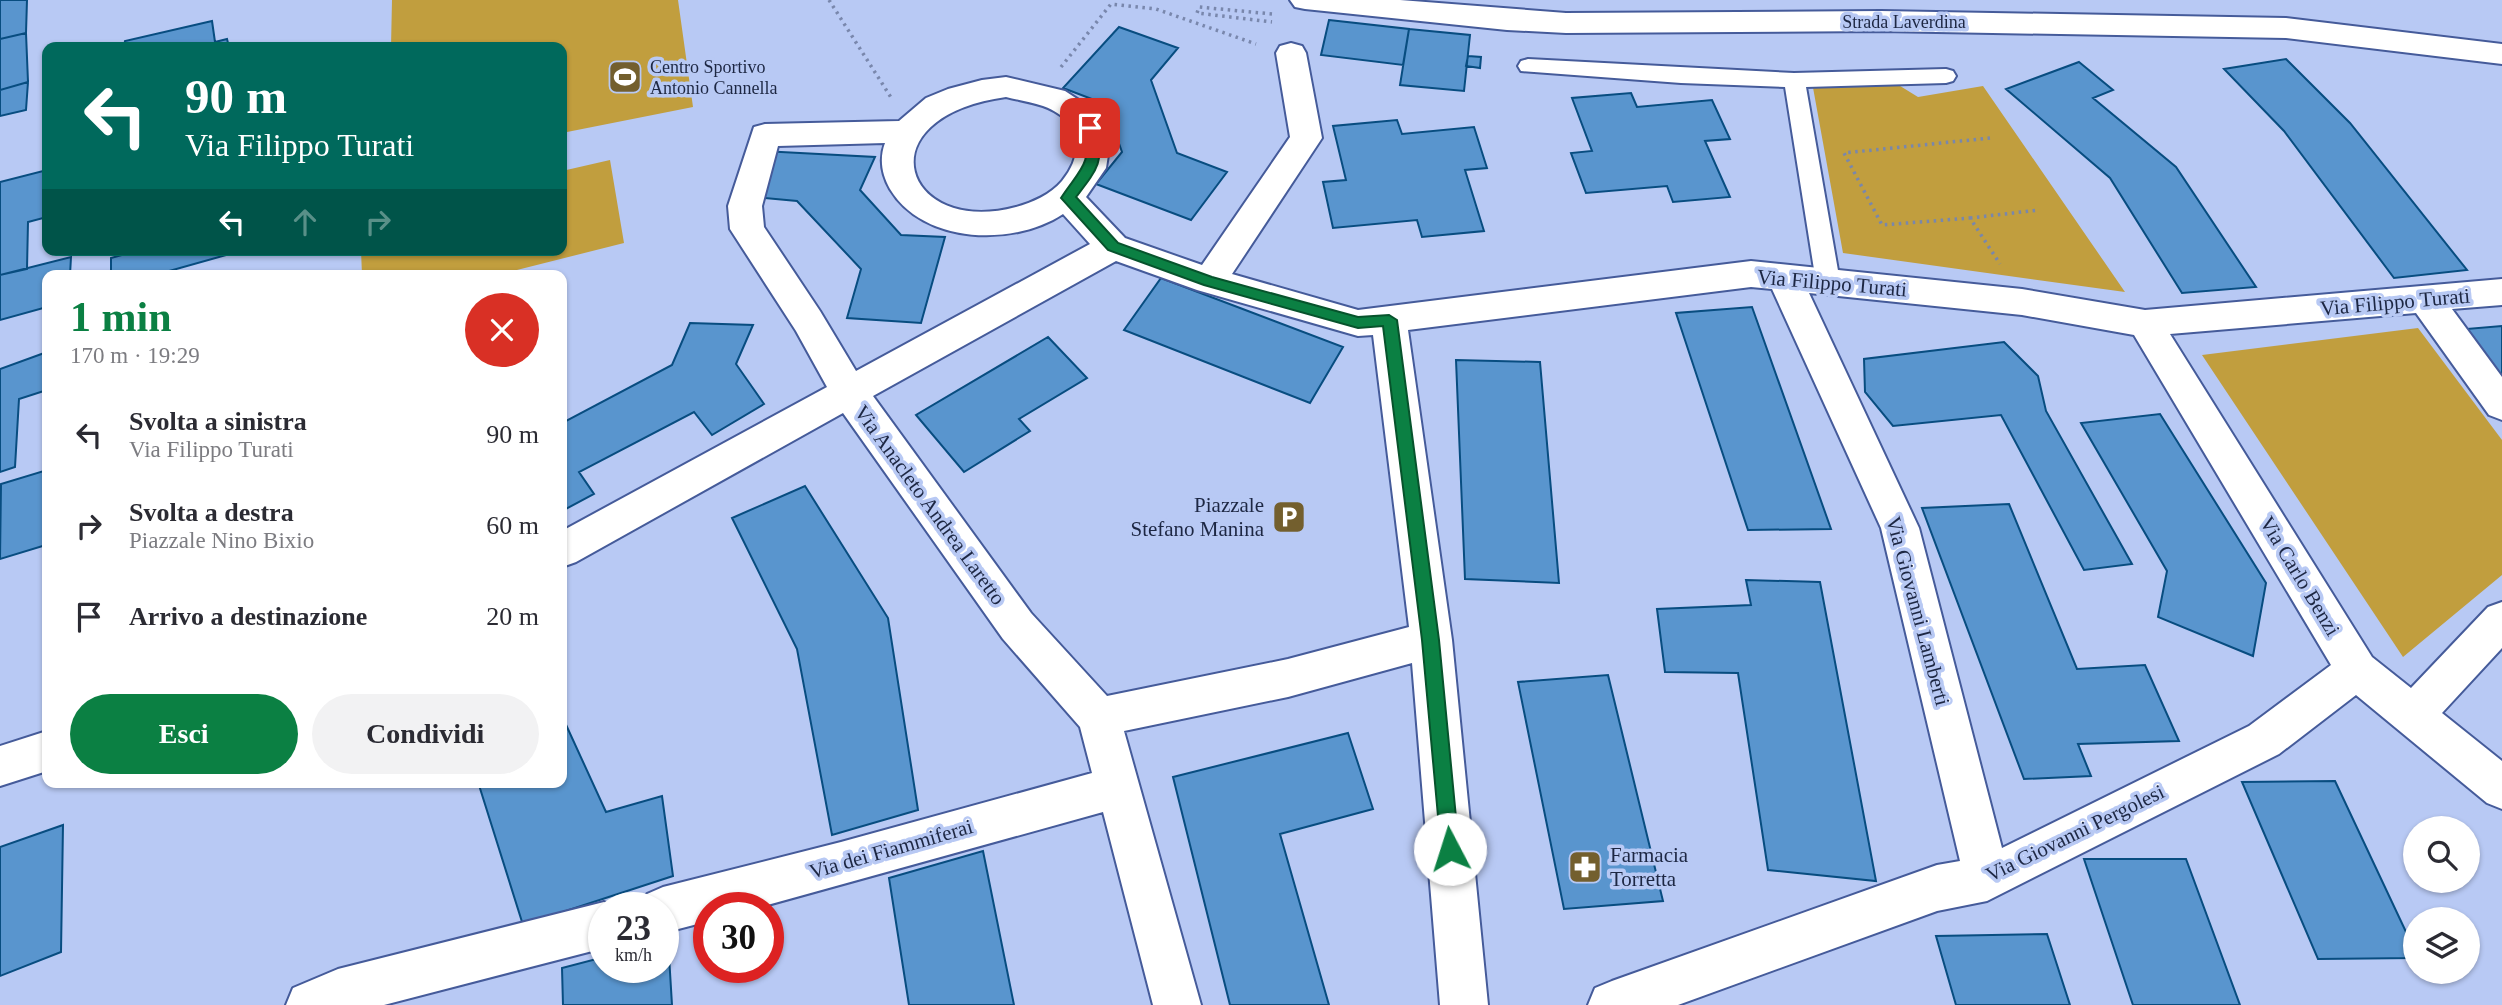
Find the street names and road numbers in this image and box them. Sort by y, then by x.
street label: Strada Laverdina [1842,12,1966,32]
street label: Via Filippo Turati [1756,264,1908,302]
street label: Via Filippo Turati [2319,283,2471,321]
street label: Via Anacleto Andrea Laretto [850,401,1010,609]
street label: Via Carlo Benzi [2255,512,2345,640]
street label: Via Giovanni Lamberti [1881,514,1955,708]
street label: Via Giovanni Pergolesi [1982,779,2168,887]
street label: Via dei Fiammiferai [806,814,976,884]

